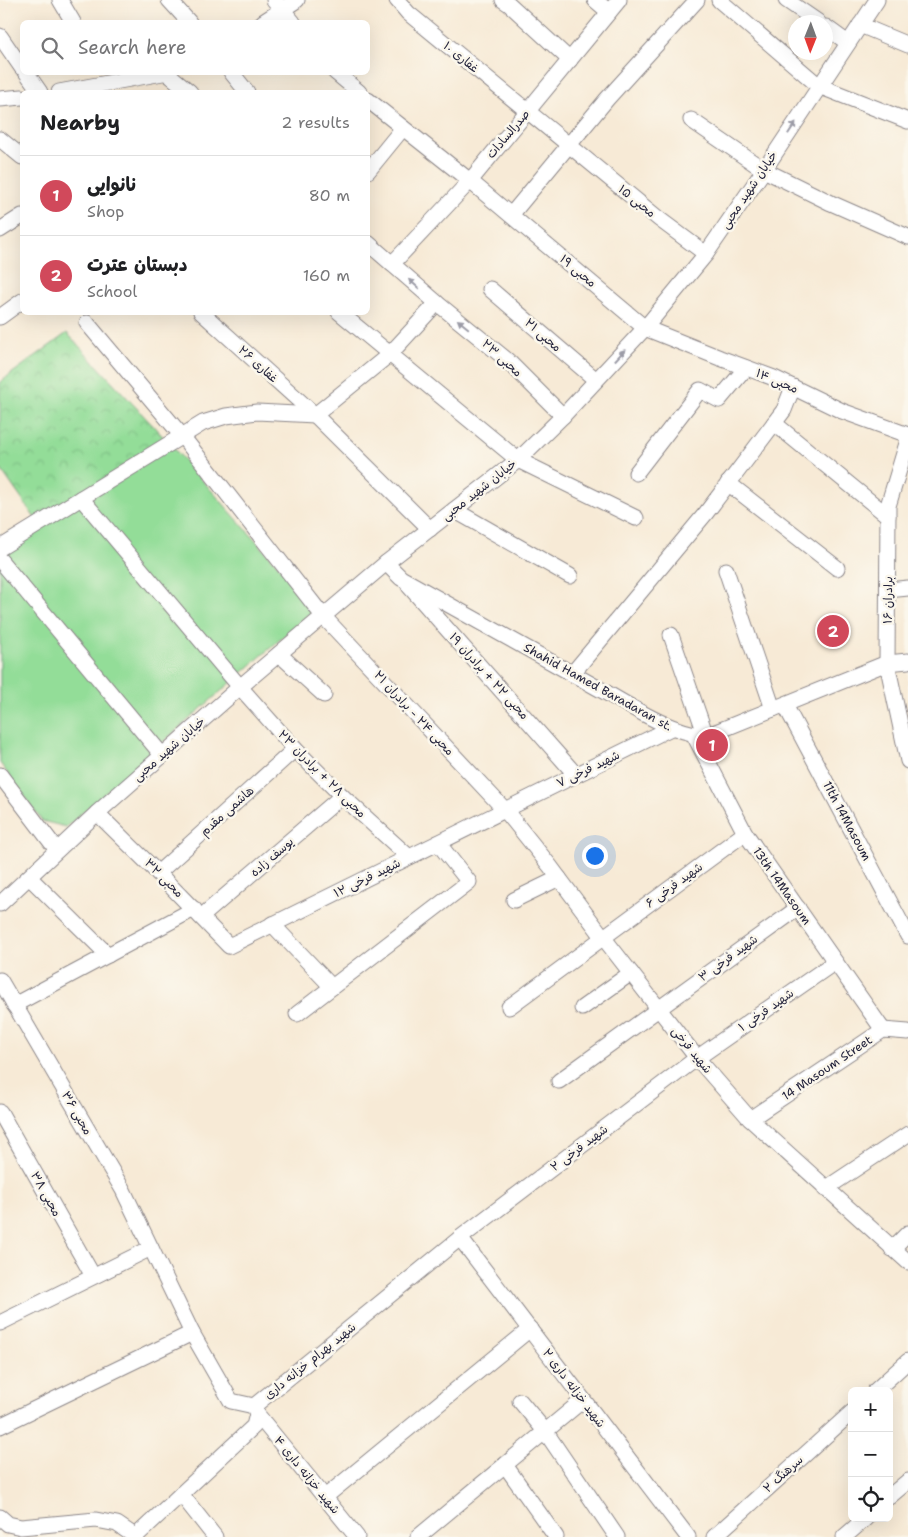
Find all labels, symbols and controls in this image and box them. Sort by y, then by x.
north arrow [788,15,833,60]
search box [20,20,370,75]
icon: search [38,34,66,62]
text: Search here [78,35,187,60]
street label: غفاری ۱۰ [440,38,482,76]
street label: صدرالسادات [483,106,533,162]
text: Nearby [40,109,120,137]
text: 2 results [281,112,350,133]
one-way arrow [787,121,796,134]
street label: خیابان شهید محبی [717,148,781,232]
text: نانوایی [87,172,138,197]
street label: محبی ۱۵ [615,181,659,221]
text: 1 [52,185,60,206]
text: 80 m [309,185,350,206]
text: Shop [87,201,124,222]
street label: محبی ۱۹ [556,251,600,291]
text: دبستان عترت [87,252,187,277]
text: 2 [50,265,62,286]
text: 160 m [303,265,350,286]
one-way arrow [408,278,421,289]
text: School [87,281,137,302]
street label: محبی ۲۱ [521,315,565,355]
one-way arrow [457,319,470,330]
street label: محبی ۲۳ [478,336,526,380]
street label: غفاری ۲۶ [235,342,281,386]
one-way arrow [614,349,626,361]
street label: محبی ۱۴ [753,365,801,397]
street label: خیابان شهید محبی [438,456,520,524]
street label: برادران ۱۶ [880,576,896,624]
pin: 2 [817,612,849,650]
street label: محبی ۲۲ + برادران ۱۹ [446,629,532,723]
street label: Shahid Hamed Baradaran st. [521,639,675,735]
street label: محبی ۲۴ - برادران ۲۱ [370,667,458,759]
street label: خیابان شهید محبی [130,713,208,785]
pin: 1 [696,726,728,764]
street label: محبی ۲۸ + برادران ۲۳ [275,727,369,821]
street label: شهید فرخی ۷ [554,747,622,791]
street label: 11th 14Masoum [819,778,875,864]
street label: هاشمی مقدم [197,782,258,840]
street label: یوسف زاده [247,834,297,880]
your location [582,843,608,869]
street label: 13th 14Masoum [749,844,815,928]
street label: محبی ۳۲ [141,855,187,901]
street label: شهید فرخی ۱۲ [331,855,403,901]
street label: شهید فرخی ۶ [642,859,706,911]
street label: شهید فرخی ۳ [695,931,761,985]
street label: شهید فرخی ۱ [735,985,797,1035]
street label: شهید فرخی [668,1023,716,1077]
street label: 14 Masoum Street [779,1032,875,1104]
street label: محبی ۳۶ [58,1088,96,1138]
street label: شهید فرخی ۲ [547,1121,611,1175]
street label: محبی ۳۸ [27,1169,65,1219]
street label: شهید بهرام خزانه داری [261,1319,360,1404]
street label: شهید خزانه داری ۲ [539,1345,609,1431]
map controls [848,1387,893,1522]
button: + [848,1387,893,1432]
button: − [848,1432,893,1477]
street label: شهید خزانه داری ۴ [271,1433,343,1517]
street label: سرهنگ ۲ [760,1452,806,1496]
button: locate [848,1477,893,1522]

